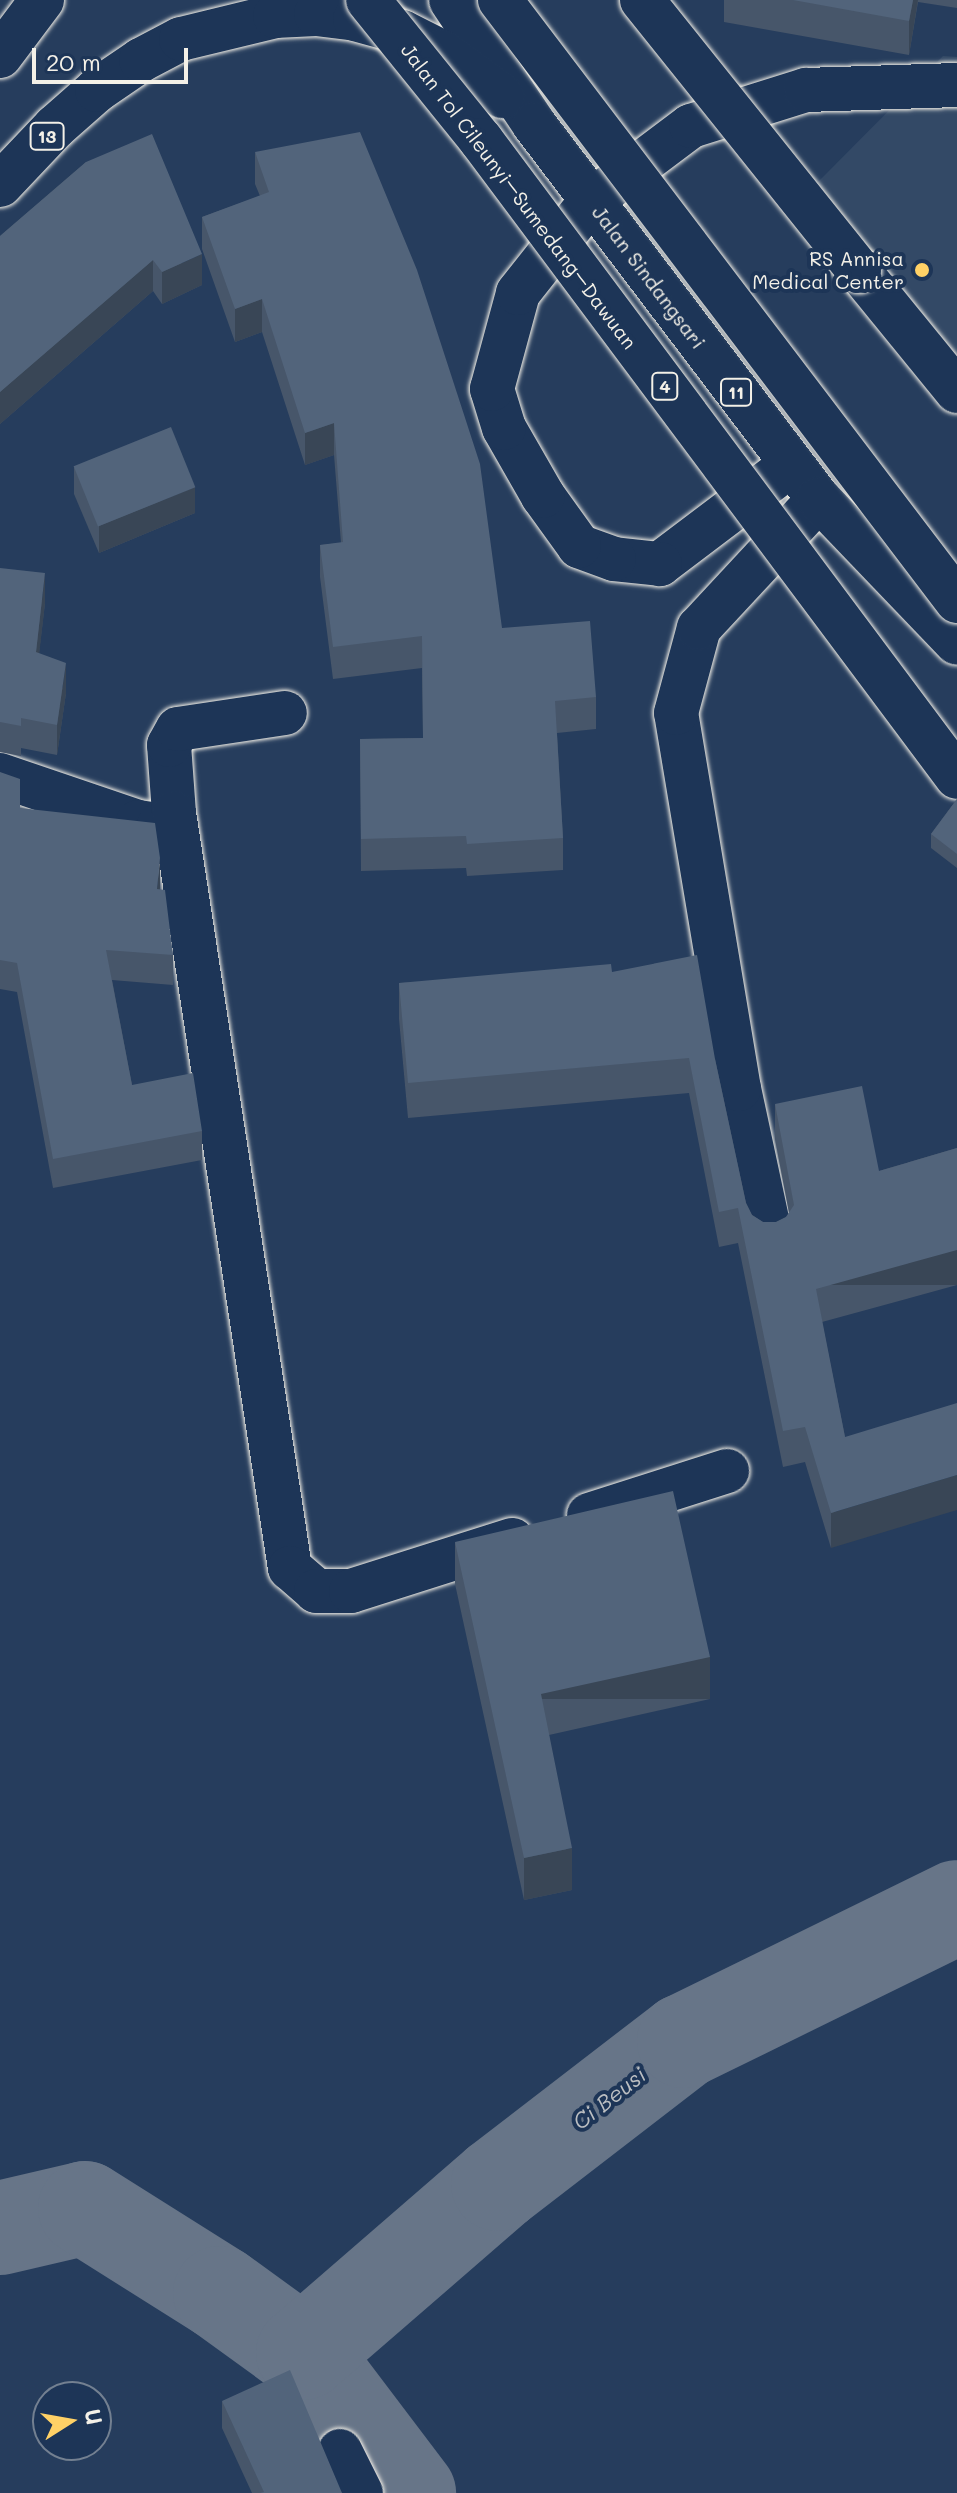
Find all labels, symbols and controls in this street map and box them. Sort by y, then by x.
scale bar [36,32,192,82]
street label: Jalan Tol Cileunyi–Sumedang–Dawuan [396,38,642,354]
text: 20 m [46,46,101,77]
road number: 13 [29,122,65,150]
street label: Jalan Sindangsari [587,201,711,353]
place label: RS Annisa Medical Center [752,246,904,293]
marker: RS Annisa Medical Center [911,259,933,281]
road number: 4 [651,372,679,400]
road number: 11 [720,378,752,406]
water label: Ci Beusi [567,2061,651,2135]
north arrow [32,2381,112,2461]
text: U [78,2406,110,2427]

